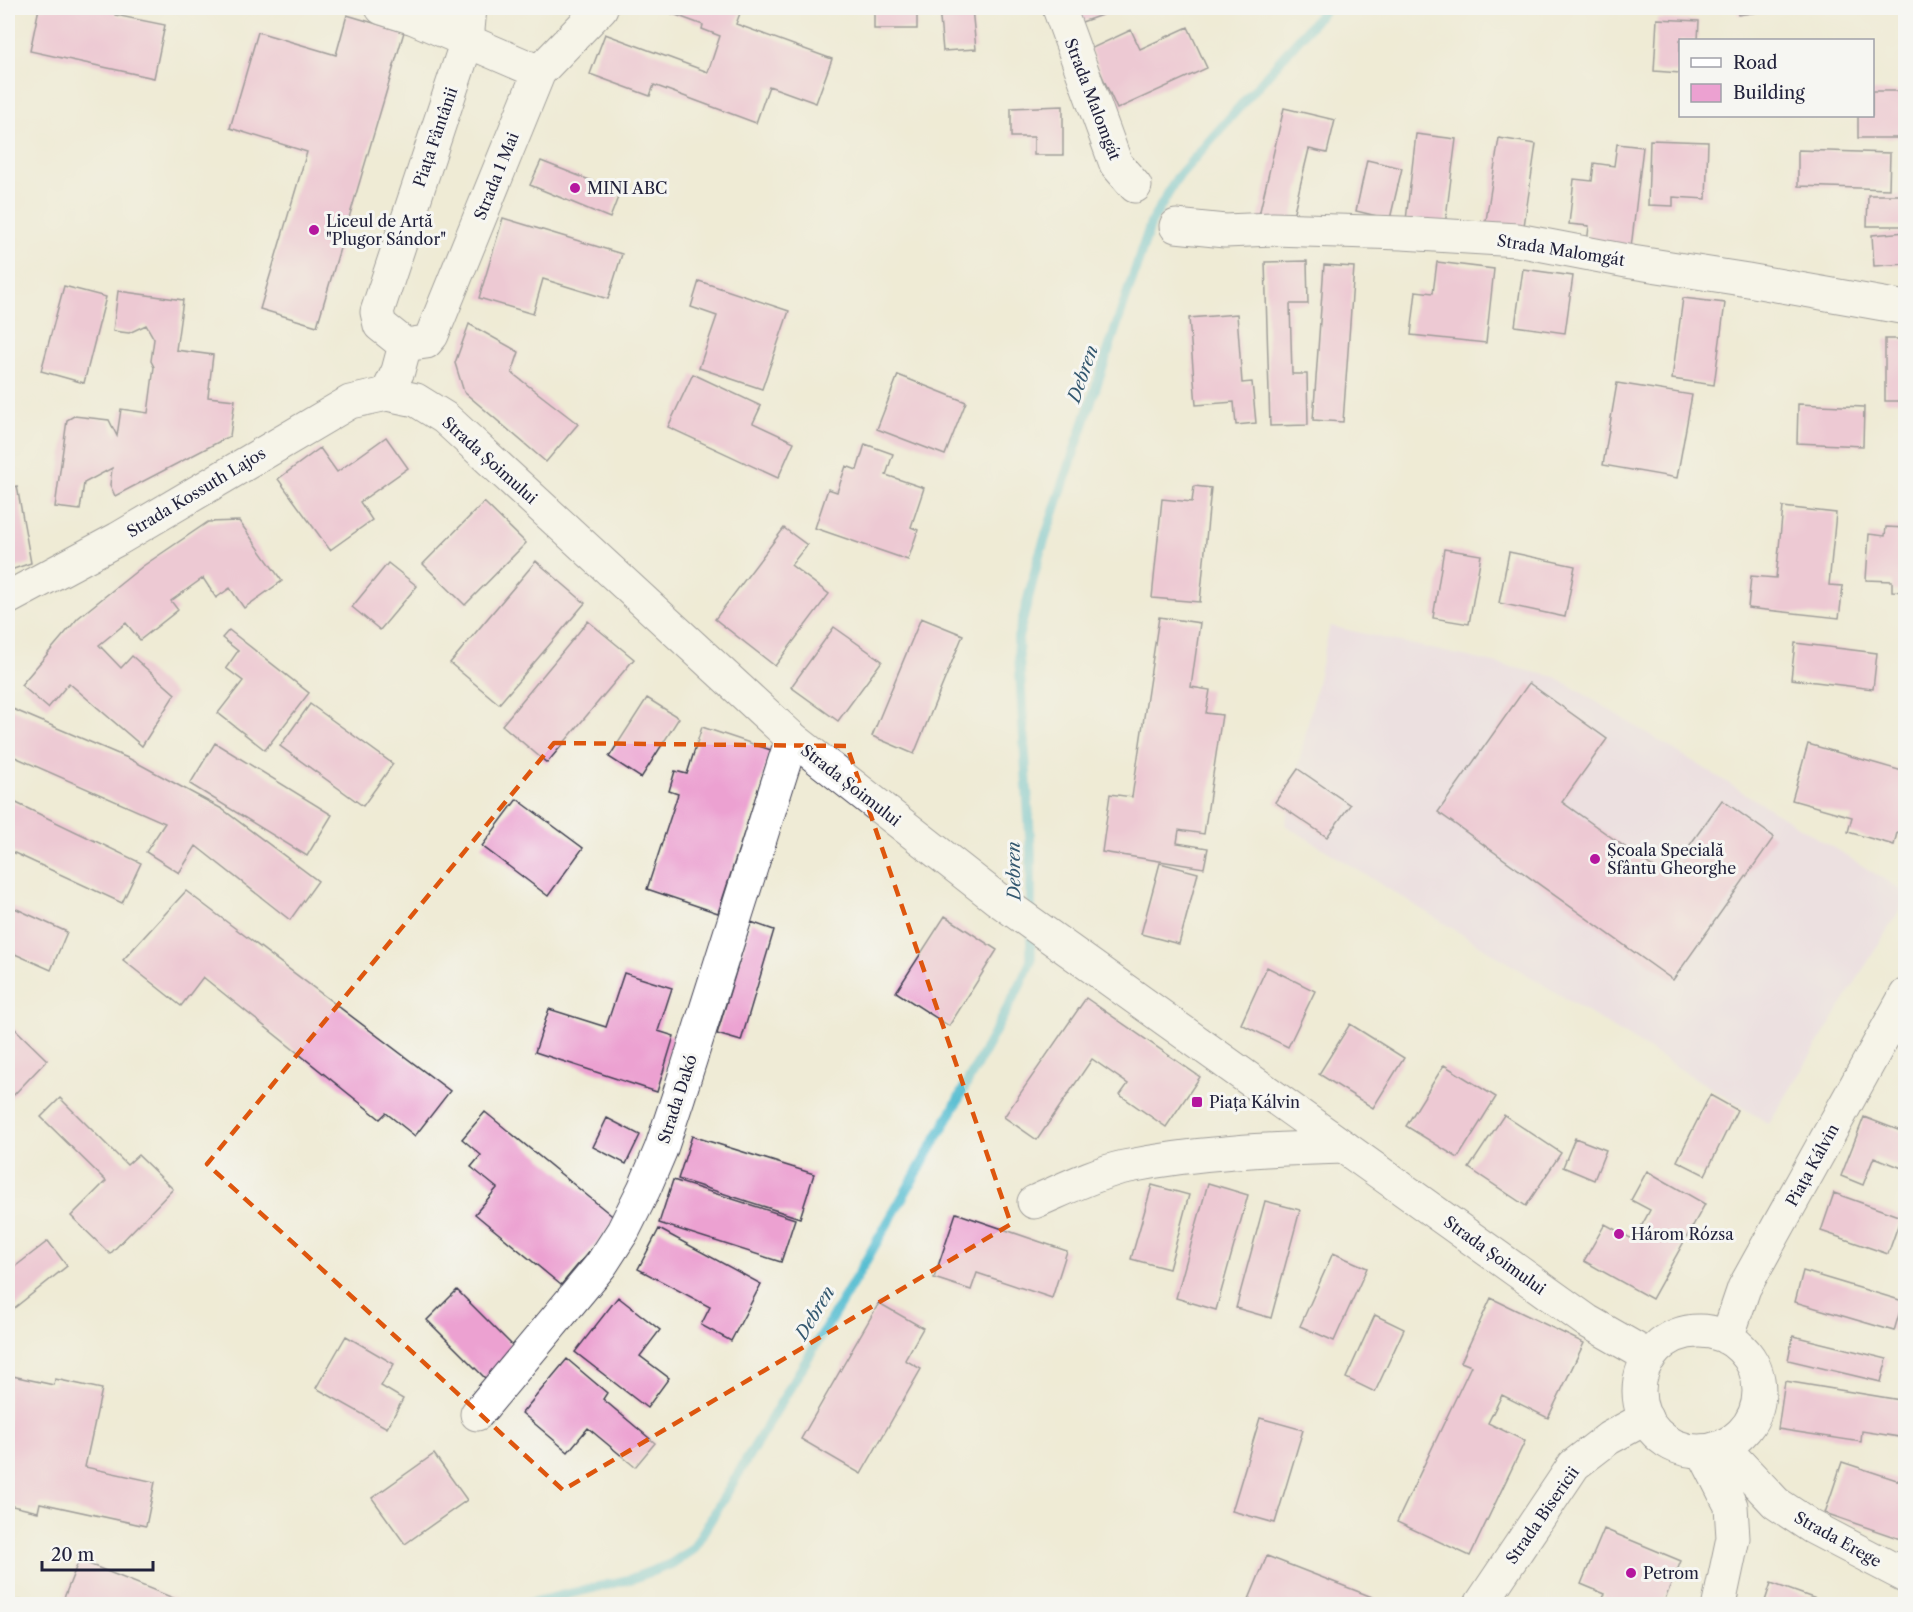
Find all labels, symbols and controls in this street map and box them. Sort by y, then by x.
street label: Strada Malomgát [1061,35,1126,163]
legend [1679,39,1874,117]
text: Road [1733,52,1778,74]
text: Building [1733,82,1805,104]
street label: Piața Fântânii [409,84,461,190]
street label: Strada 1 Mai [469,129,523,223]
place label: MINI ABC [587,178,667,198]
marker: MINI ABC [568,181,582,195]
place label: Liceul de Artă "Plugor Sándor" [326,211,446,249]
marker: Liceul de Artă "Plugor Sándor" [307,223,321,237]
street label: Strada Malomgát [1496,230,1627,270]
water label: Debren [1062,342,1103,407]
street label: Strada Șoimului [438,412,542,508]
street label: Strada Kossuth Lajos [123,443,269,541]
street label: Strada Șoimului [797,740,905,830]
place label: Școala Specială Sfântu Gheorghe [1607,840,1736,878]
water label: Debren [1002,841,1026,903]
marker: Școala Specială Sfântu Gheorghe [1588,852,1602,866]
street label: Strada Dakó [653,1052,701,1146]
place label: Piața Kálvin [1209,1092,1300,1112]
marker: Piața Kálvin [1190,1095,1204,1109]
street label: Piața Kálvin [1781,1120,1843,1210]
street label: Strada Șoimului [1440,1211,1550,1299]
place label: Három Rózsa [1631,1224,1734,1244]
marker: Három Rózsa [1612,1227,1626,1241]
water label: Debren [789,1282,840,1346]
street label: Strada Bisericii [1501,1462,1583,1568]
street label: Strada Erege [1791,1507,1885,1571]
scale bar [42,1534,153,1572]
text: 20 m [51,1544,95,1566]
place label: Petrom [1643,1563,1699,1583]
marker: Petrom [1624,1566,1638,1580]

